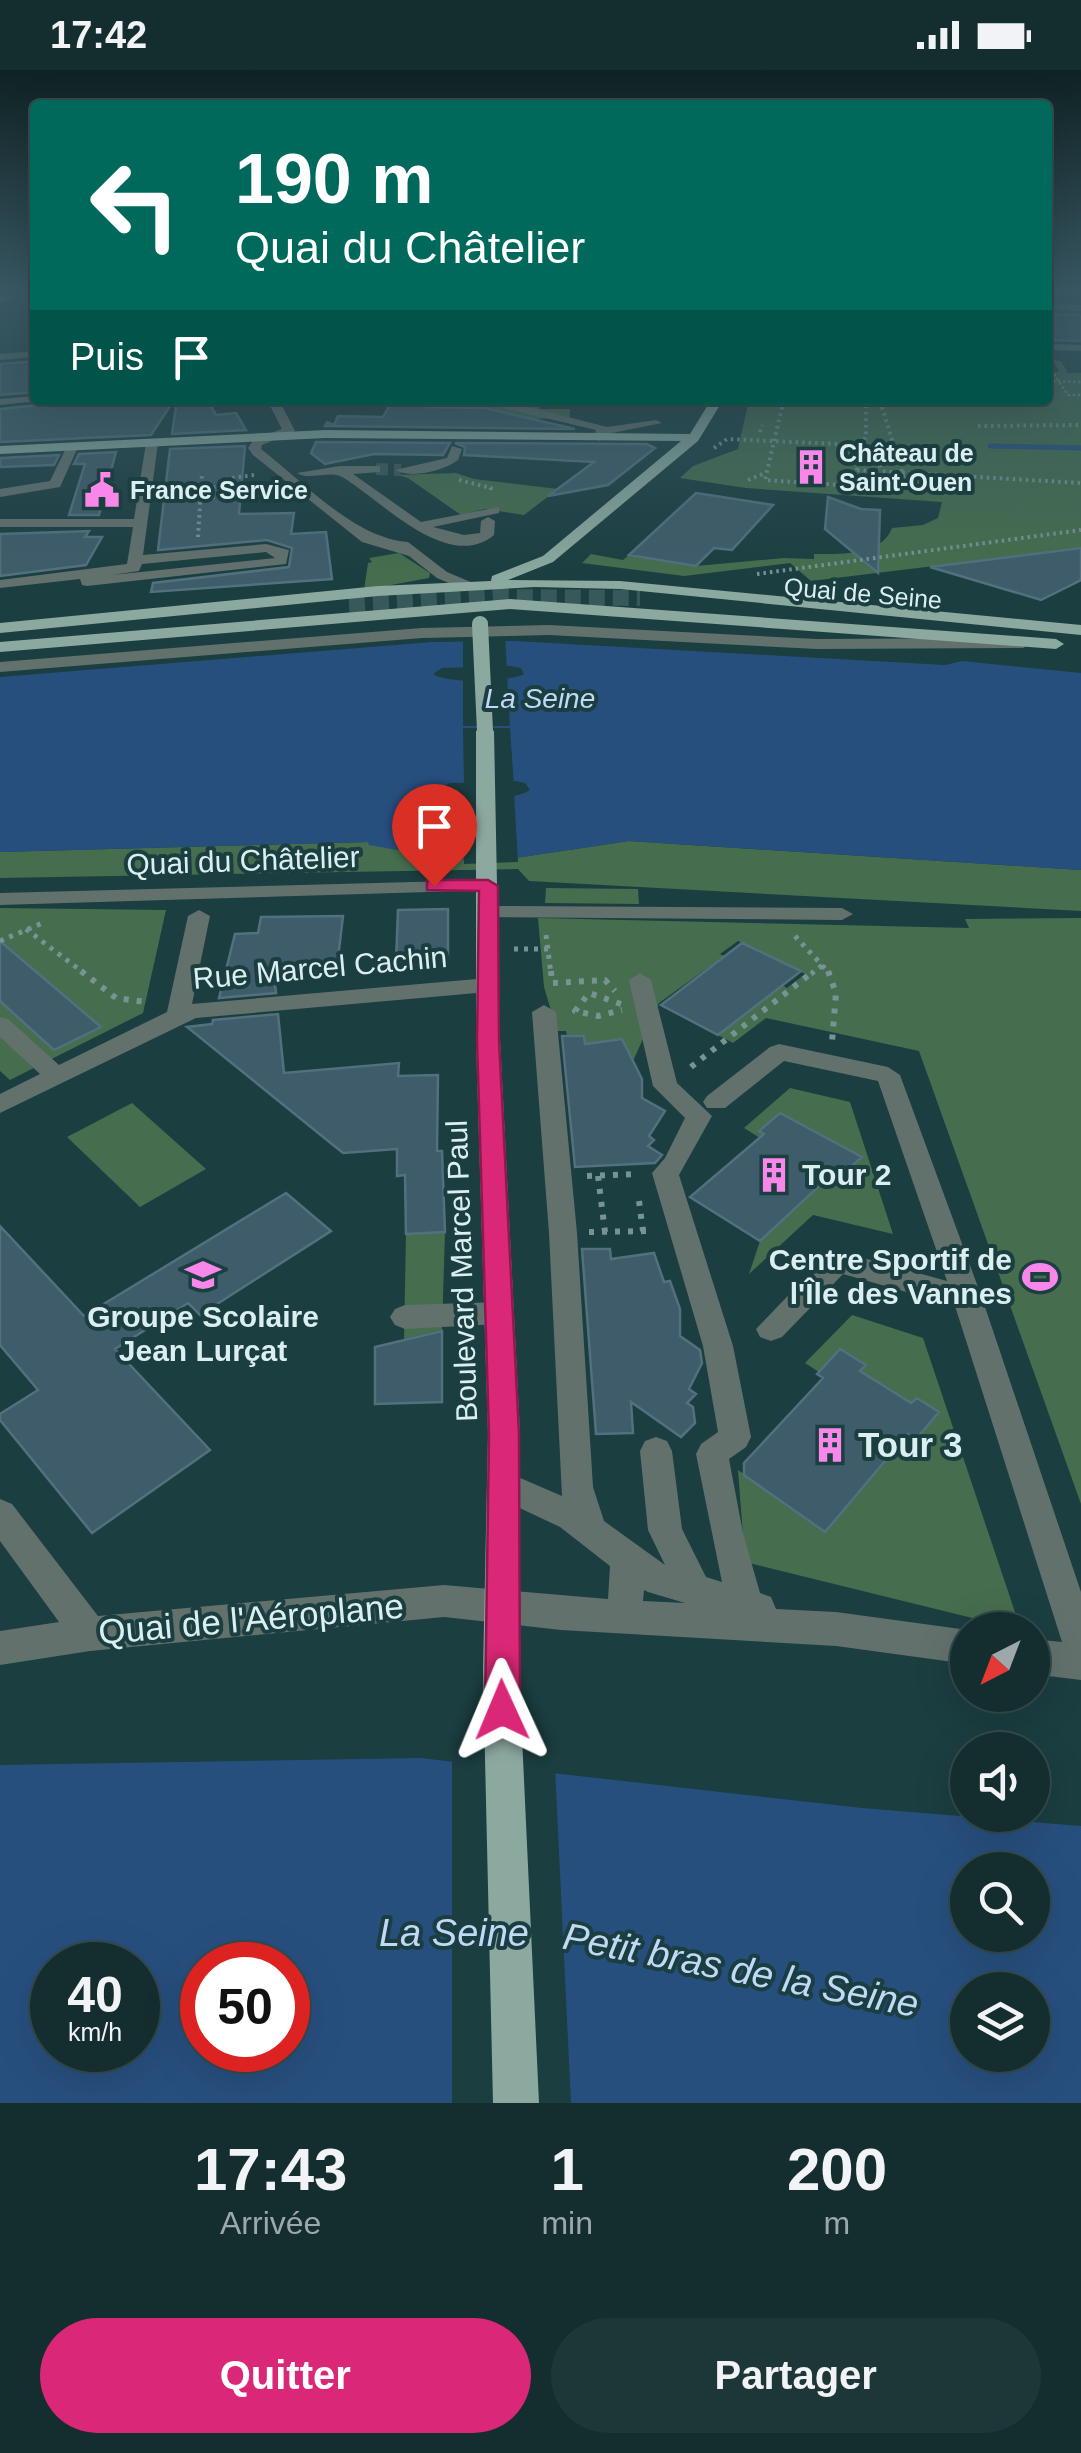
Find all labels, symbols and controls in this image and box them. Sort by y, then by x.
text: 17:42 [50,14,147,56]
icon: left [70,140,200,270]
text: 190 m [235,140,433,218]
text: Quai du Châtelier [235,222,585,273]
icon: arrive [164,330,219,385]
text: Puis [70,336,144,378]
place label: Château de Saint-Ouen [839,439,974,496]
building icon: Château de Saint-Ouen [792,448,830,486]
public building icon: France Service [83,471,121,509]
place label: France Service [130,476,308,504]
street label: Quai de Seine [783,572,943,614]
water label: La Seine [485,683,595,714]
pin [392,784,477,887]
icon: arrive [407,799,462,854]
street label: Quai du Châtelier [126,840,360,881]
street label: Rue Marcel Cachin [191,940,448,995]
street label: Boulevard Marcel Paul [440,1120,483,1422]
building icon: Tour 2 [755,1156,793,1194]
place label: Tour 2 [802,1158,891,1191]
place label: Centre Sportif de l'Île des Vannes [769,1243,1012,1310]
school or university icon: Groupe Scolaire Jean Lurçat [184,1256,222,1294]
sports icon: Centre Sportif de l'Île des Vannes [1021,1258,1059,1296]
place label: Groupe Scolaire Jean Lurçat [87,1300,319,1367]
place label: Tour 3 [858,1425,962,1464]
building icon: Tour 3 [811,1426,849,1464]
street label: Quai de l'Aéroplane [97,1586,405,1651]
north arrow [950,1612,1050,1712]
map controls [950,1612,1050,2072]
position arrow [450,1658,554,1762]
button: sound [950,1732,1050,1832]
button: search [950,1852,1050,1952]
water label: La Seine [379,1912,529,1954]
water label: Petit bras de la Seine [560,1915,922,2025]
speed limit sign: 50 [180,1942,310,2072]
text: 40 [67,1967,123,2023]
button: layers [950,1972,1050,2072]
text: km/h [68,2018,122,2046]
text: 17:43 [194,2136,347,2203]
text: 1 [550,2136,584,2203]
text: 200 [787,2136,887,2203]
text: Arrivée [220,2205,321,2241]
text: min [541,2205,593,2241]
text: m [824,2205,850,2241]
button: Quitter [40,2318,531,2433]
button: Partager [551,2318,1041,2433]

